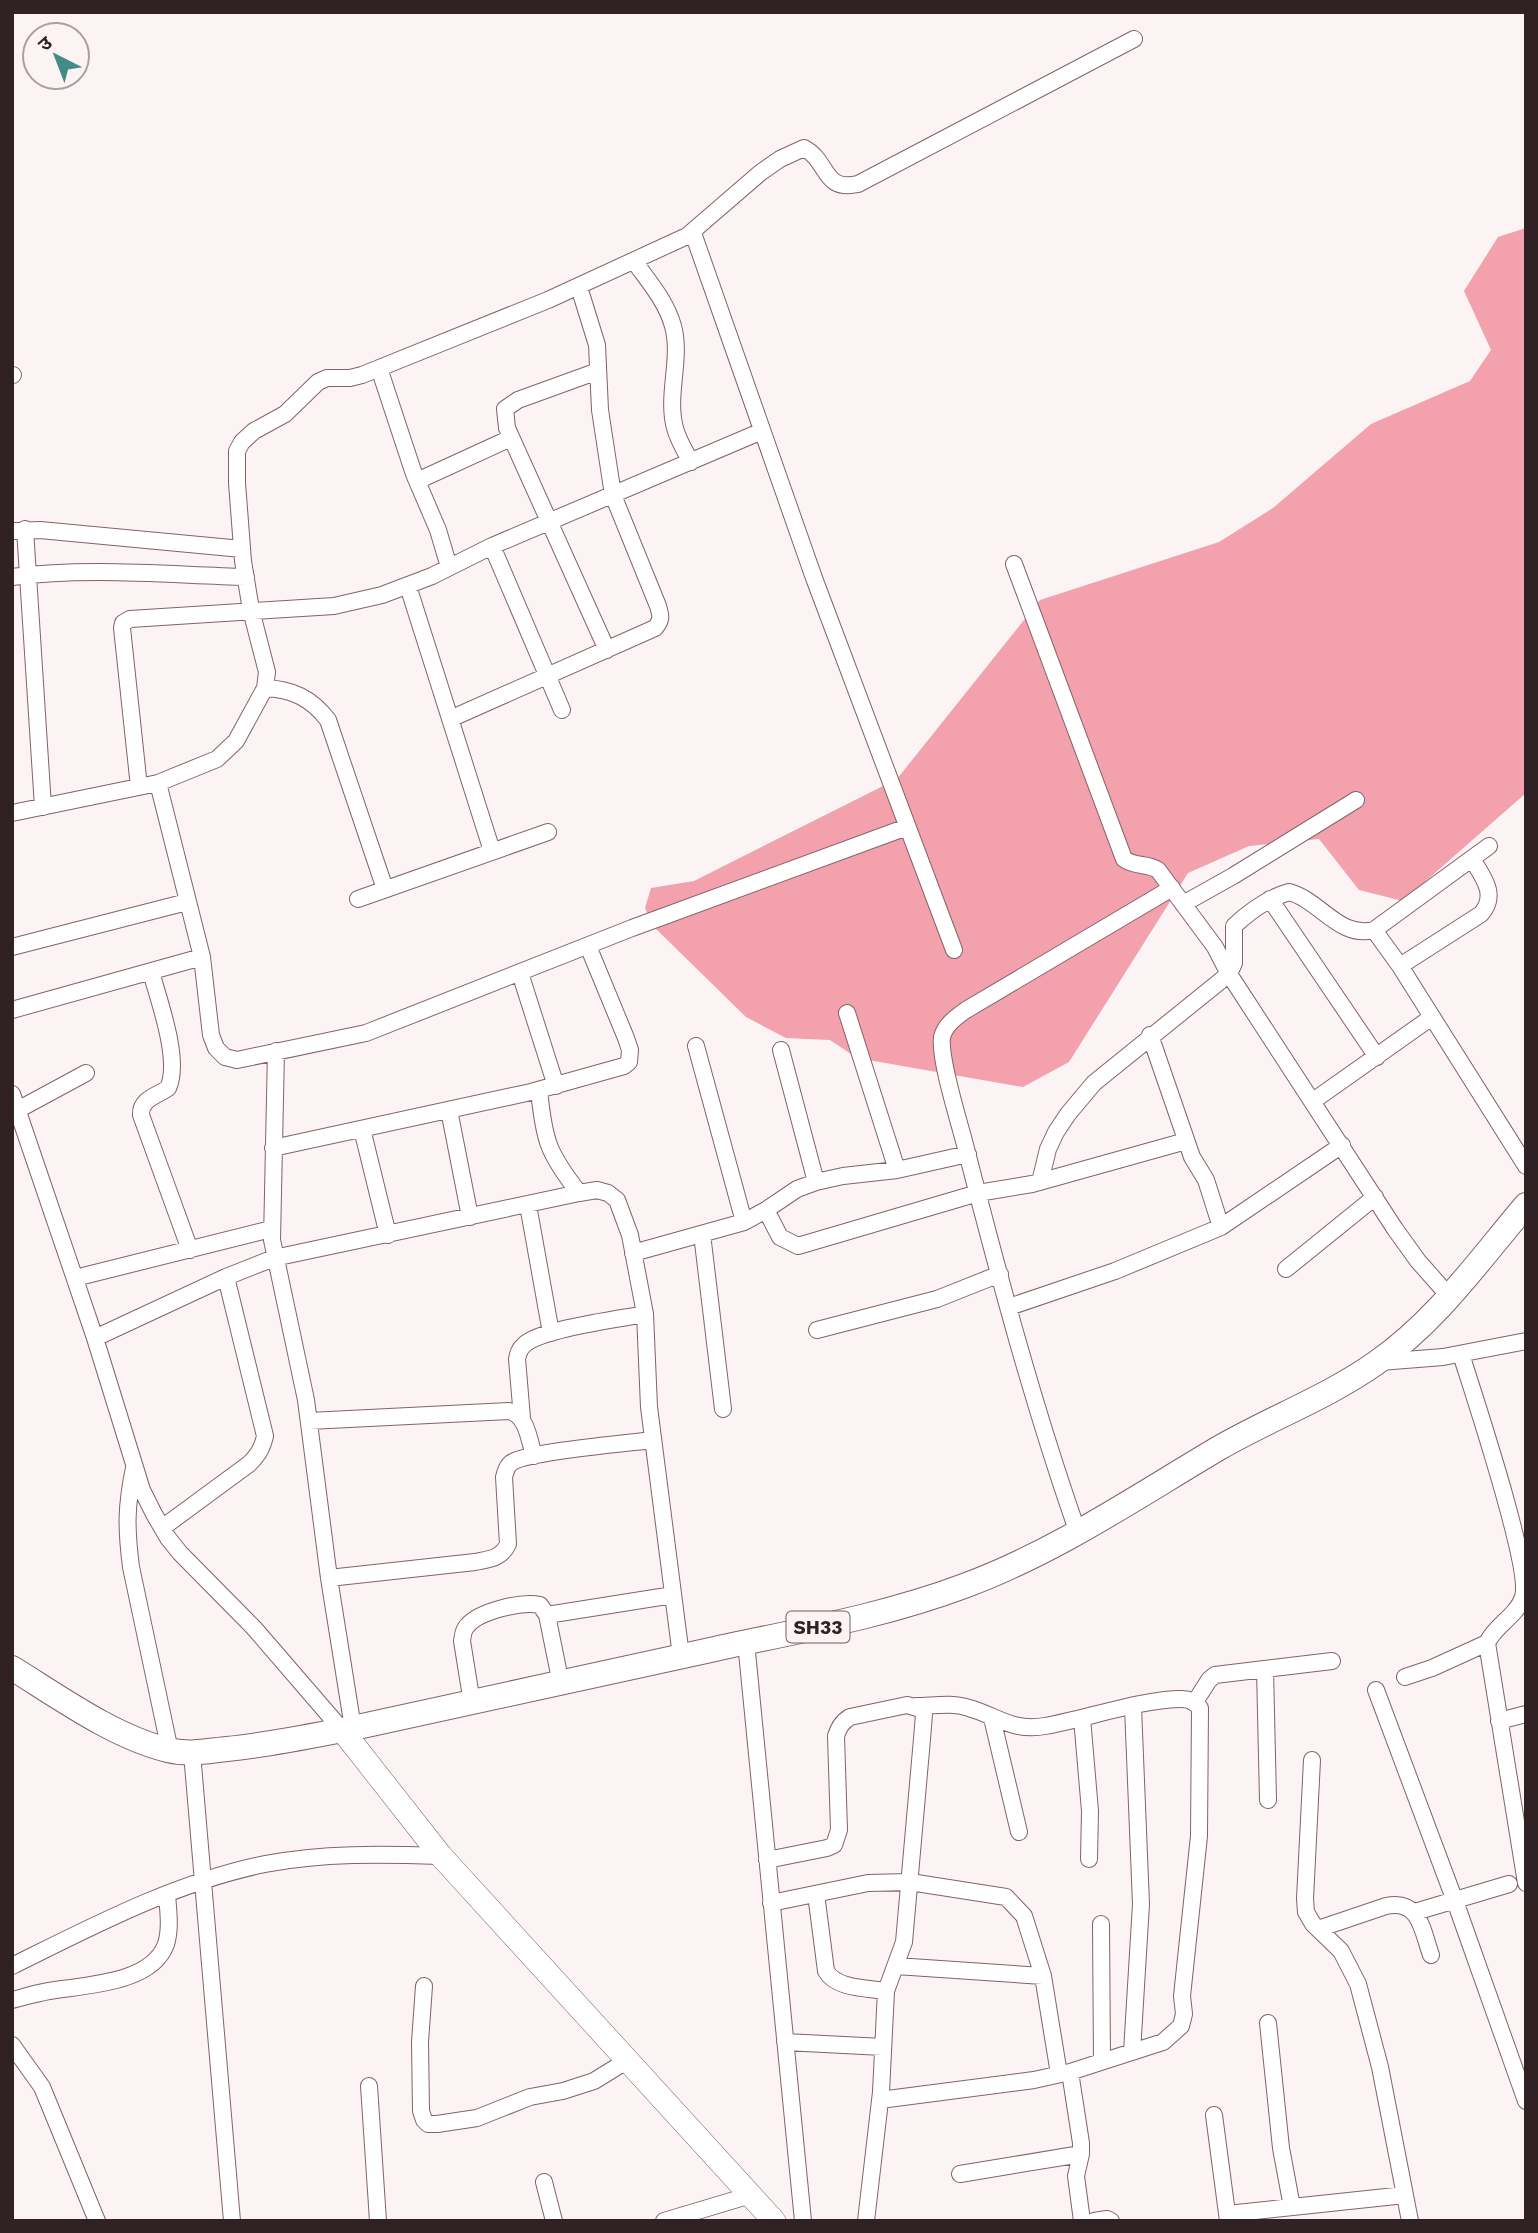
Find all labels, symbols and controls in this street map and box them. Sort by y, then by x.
north arrow [21,21,91,91]
text: उ [33,31,57,56]
road number: SH33 [786,1611,850,1642]

